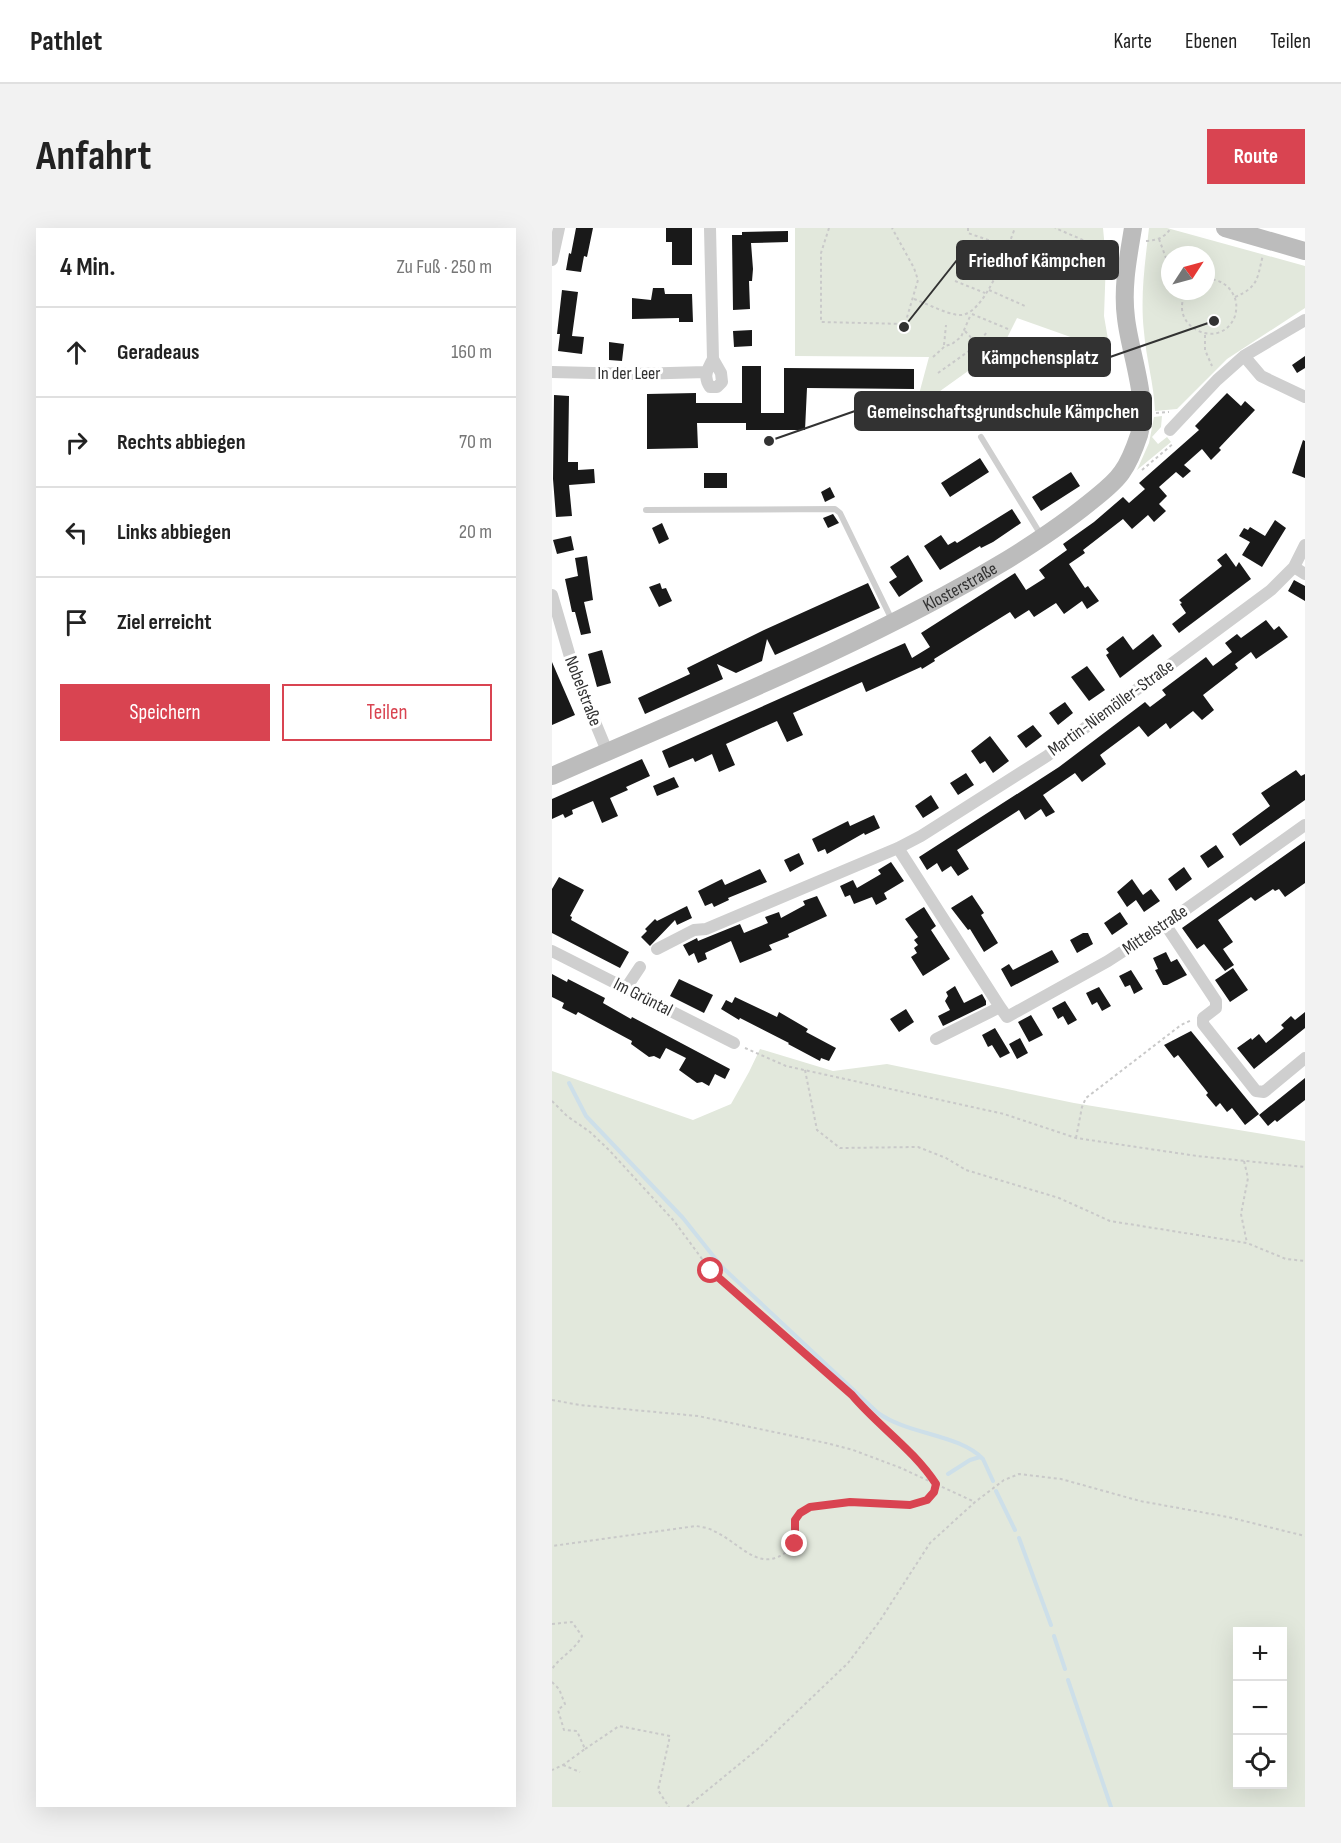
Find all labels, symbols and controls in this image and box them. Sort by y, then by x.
text: Pathlet [30,25,102,58]
text: Karte [1114,29,1152,54]
text: Ebenen [1185,29,1237,54]
text: Teilen [1270,29,1311,54]
button: Route [1207,129,1305,184]
text: Anfahrt [36,131,151,182]
callout: Friedhof Kämpchen [957,241,1118,279]
north arrow [1161,246,1215,300]
text: Friedhof Kämpchen [968,249,1106,273]
text: 4 Min. [60,252,115,283]
text: Zu Fuß · 250 m [397,255,492,279]
icon: ahead [60,336,93,369]
callout: Kämpchensplatz [969,338,1110,376]
text: Geradeaus [117,339,200,366]
text: 160 m [451,340,492,364]
text: Kämpchensplatz [981,346,1099,370]
street label: In der Leer [597,363,661,384]
callout: Gemeinschaftsgrundschule Kämpchen [855,392,1151,430]
text: Gemeinschaftsgrundschule Kämpchen [867,400,1139,424]
icon: right [60,426,93,459]
text: Rechts abbiegen [117,429,246,456]
text: 70 m [459,430,492,454]
icon: left [60,516,93,549]
text: Links abbiegen [117,519,231,546]
text: 20 m [459,520,492,544]
street label: Klosterstraße [919,558,1001,616]
icon: arrive [60,606,93,639]
text: Ziel erreicht [117,609,212,636]
street label: Nobelstraße [560,653,606,729]
street label: Martin-Niemöller-Straße [1044,655,1178,761]
button: Speichern [60,684,270,741]
button: Teilen [282,684,492,741]
street label: Mittelstraße [1118,901,1192,959]
street label: Im Grüntal [610,973,676,1021]
route start [697,1257,723,1283]
route end [781,1530,807,1556]
map controls [1233,1627,1287,1789]
button: + [1233,1627,1287,1681]
button: − [1233,1681,1287,1735]
button: locate [1233,1735,1287,1789]

